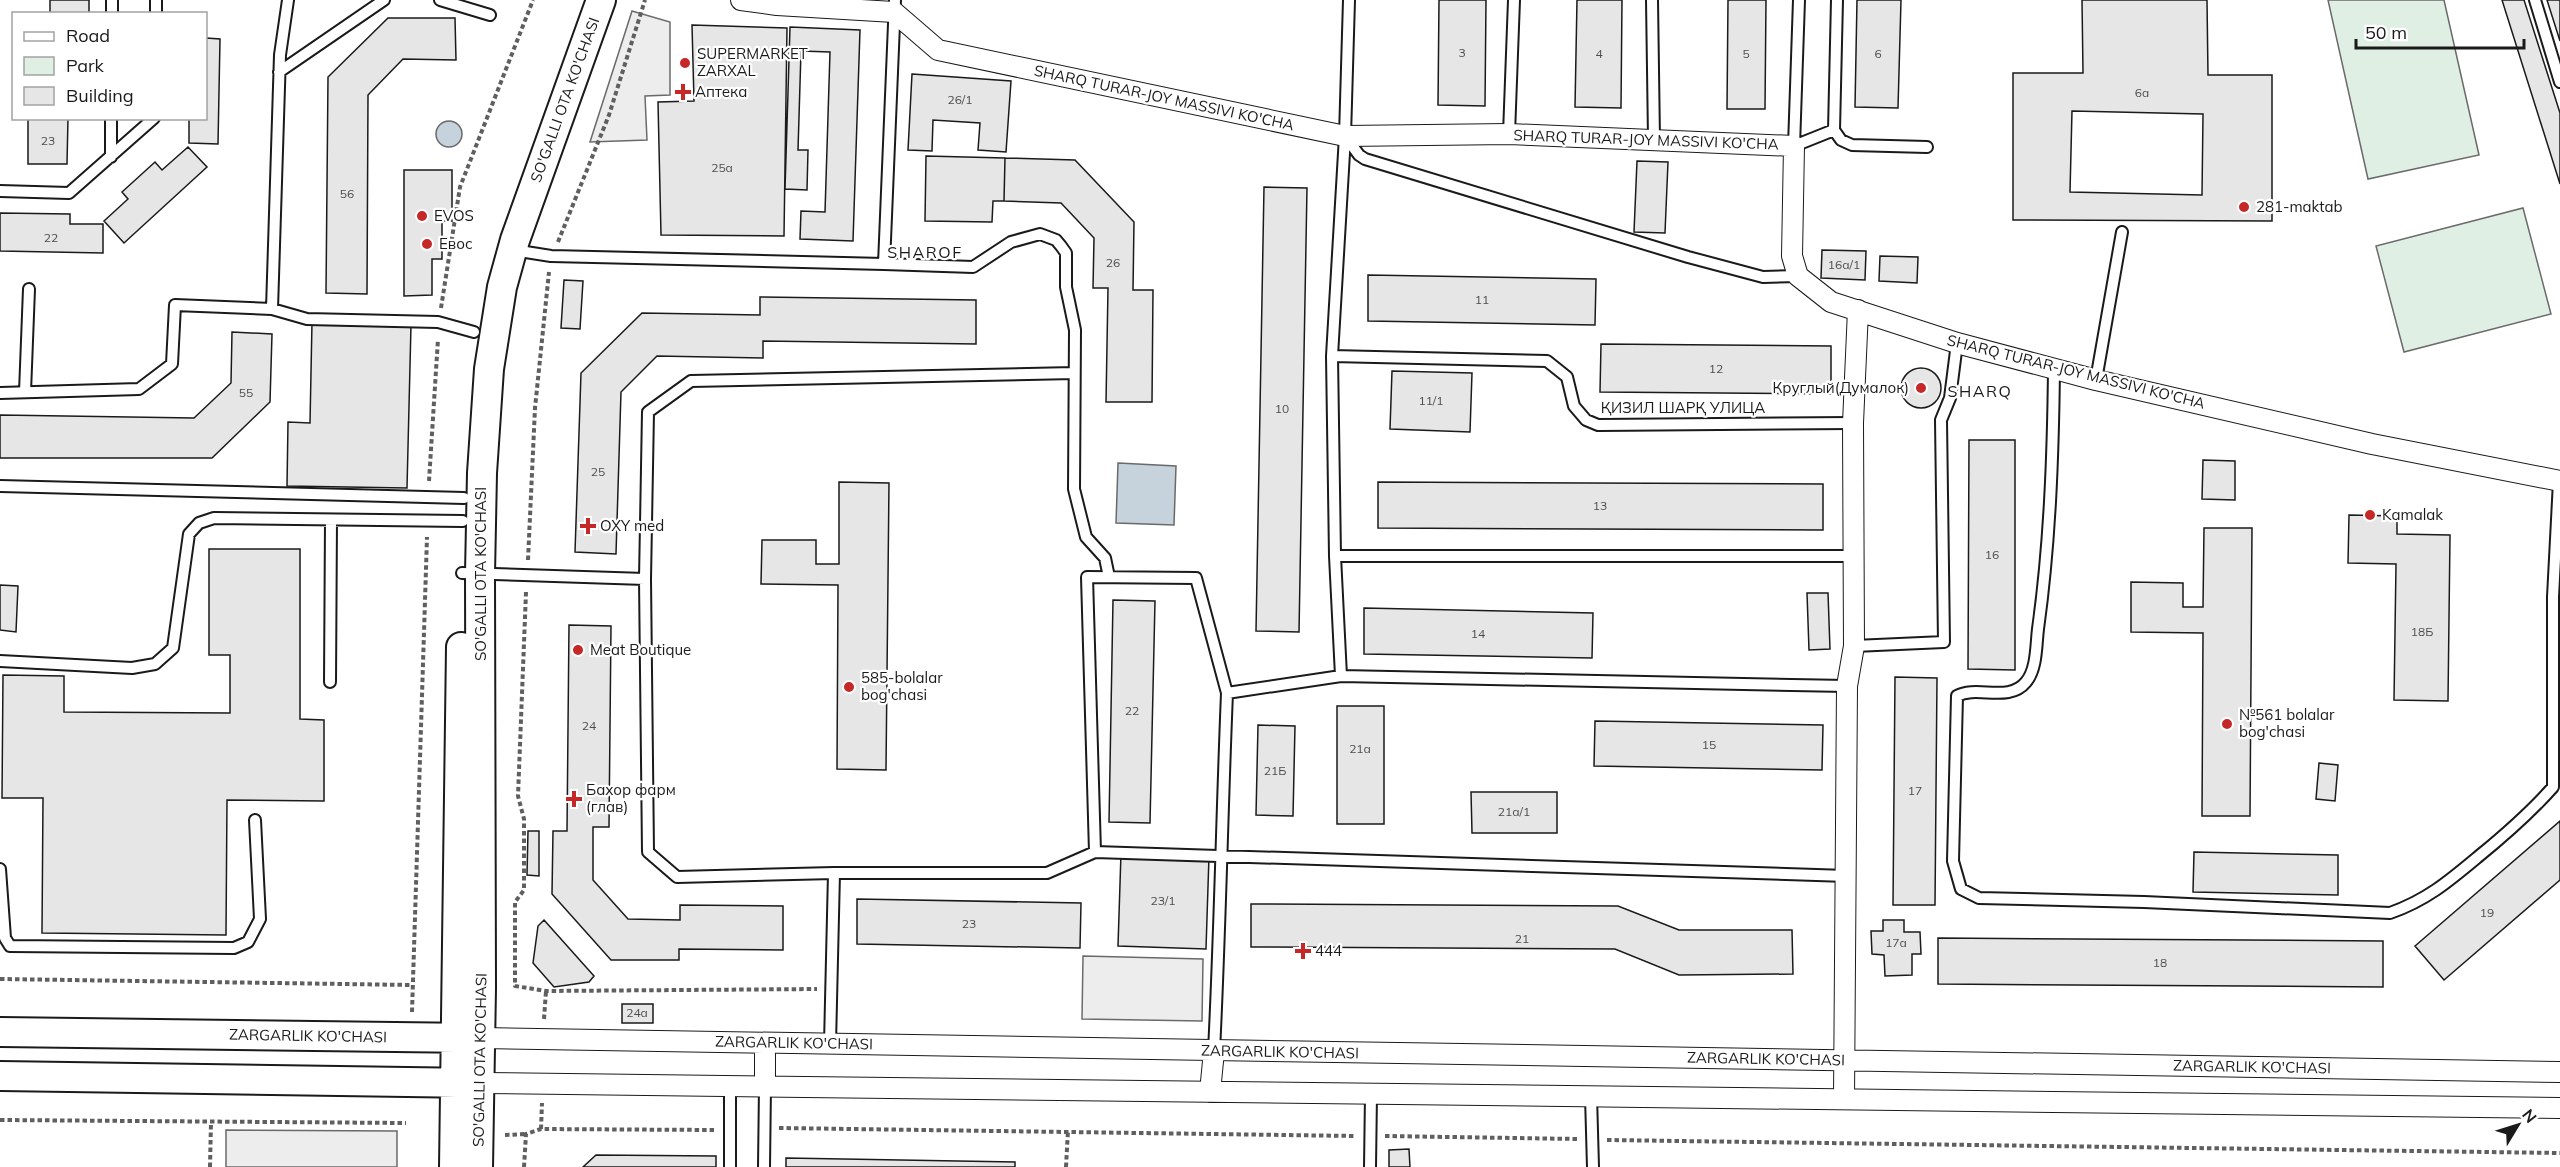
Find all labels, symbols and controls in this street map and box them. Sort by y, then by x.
legend [12,12,207,120]
scale bar [2356,12,2524,50]
street label: SO'GALLI OTA KO'CHASI [526,15,603,185]
text: 50 m [2365,21,2407,44]
text: Road [66,24,110,47]
place label: SUPERMARKET ZARXAL [697,44,808,80]
house number: 3 [1458,45,1466,60]
house number: 4 [1595,46,1603,61]
house number: 5 [1742,46,1750,61]
house number: 6 [1874,46,1882,61]
text: Park [66,54,105,77]
marker: SUPERMARKET ZARXAL [678,56,692,70]
street label: SHARQ TURAR-JOY MASSIVI KO'CHA [1032,61,1296,134]
place label: Аптека [695,82,747,101]
text: Building [66,84,134,107]
marker: Аптека [676,85,690,99]
house number: 6a [2135,85,2149,100]
house number: 26/1 [947,92,973,107]
street label: SHARQ TURAR-JOY MASSIVI KO'CHA [1513,125,1779,154]
house number: 23 [41,133,55,148]
house number: 25a [711,160,733,175]
house number: 56 [340,186,354,201]
place label: 281-maktab [2256,197,2342,216]
marker: 281-maktab [2237,200,2251,214]
place label: EVOS [434,206,474,225]
marker: EVOS [415,209,429,223]
house number: 22 [44,230,58,245]
place label: Евос [439,234,472,253]
marker: Евос [420,237,434,251]
district label: SHAROF [887,242,963,262]
house number: 26 [1106,255,1120,270]
house number: 16а/1 [1828,257,1860,272]
house number: 11 [1475,292,1489,307]
street label: SHARQ TURAR-JOY MASSIVI KO'CHA [1945,331,2207,413]
house number: 12 [1709,361,1723,376]
place label: Круглый(Думалок) [1772,378,1909,397]
marker: Круглый(Думалок) [1914,381,1928,395]
district label: SHARQ [1948,381,2012,401]
house number: 55 [239,385,253,400]
house number: 11/1 [1418,393,1444,408]
street label: ҚИЗИЛ ШАРҚ УЛИЦА [1601,398,1765,417]
house number: 10 [1275,401,1289,416]
house number: 25 [591,464,605,479]
street label: SO'GALLI OTA KO'CHASI [471,487,490,661]
house number: 13 [1593,498,1607,513]
place label: Kamalak [2382,505,2443,524]
marker: Kamalak [2363,508,2377,522]
place label: OXY med [600,516,664,535]
marker: OXY med [581,519,595,533]
house number: 16 [1985,547,1999,562]
house number: 18Б [2411,624,2433,639]
house number: 14 [1471,626,1485,641]
place label: Meat Boutique [590,640,691,659]
marker: Meat Boutique [571,643,585,657]
place label: 585-bolalar bog'chasi [861,668,943,704]
marker: 585-bolalar bog'chasi [842,680,856,694]
house number: 22 [1125,703,1139,718]
place label: №561 bolalar bog'chasi [2239,705,2335,741]
marker: №561 bolalar bog'chasi [2220,717,2234,731]
house number: 24 [582,718,596,733]
house number: 15 [1702,737,1716,752]
house number: 21а [1349,741,1371,756]
house number: 21Б [1264,763,1286,778]
place label: Бахор фарм (глав) [586,780,676,816]
house number: 17 [1908,783,1922,798]
marker: Бахор фарм (глав) [567,792,581,806]
house number: 21а/1 [1498,804,1530,819]
house number: 23/1 [1150,893,1176,908]
house number: 19 [2480,905,2494,920]
house number: 23 [962,916,976,931]
house number: 21 [1515,931,1529,946]
house number: 17а [1885,935,1907,950]
place label: 444 [1315,941,1342,960]
marker: 444 [1296,944,1310,958]
house number: 18 [2153,955,2167,970]
street label: SO'GALLI OTA KO'CHASI [468,973,491,1147]
house number: 24a [626,1005,648,1020]
street label: ZARGARLIK KO'CHASI [229,1025,387,1046]
street label: ZARGARLIK KO'CHASI [715,1032,873,1053]
street label: ZARGARLIK KO'CHASI [1201,1041,1359,1062]
street label: ZARGARLIK KO'CHASI [1687,1048,1845,1069]
street label: ZARGARLIK KO'CHASI [2173,1056,2331,1077]
north arrow [2488,1095,2548,1155]
text: N [2518,1105,2541,1127]

